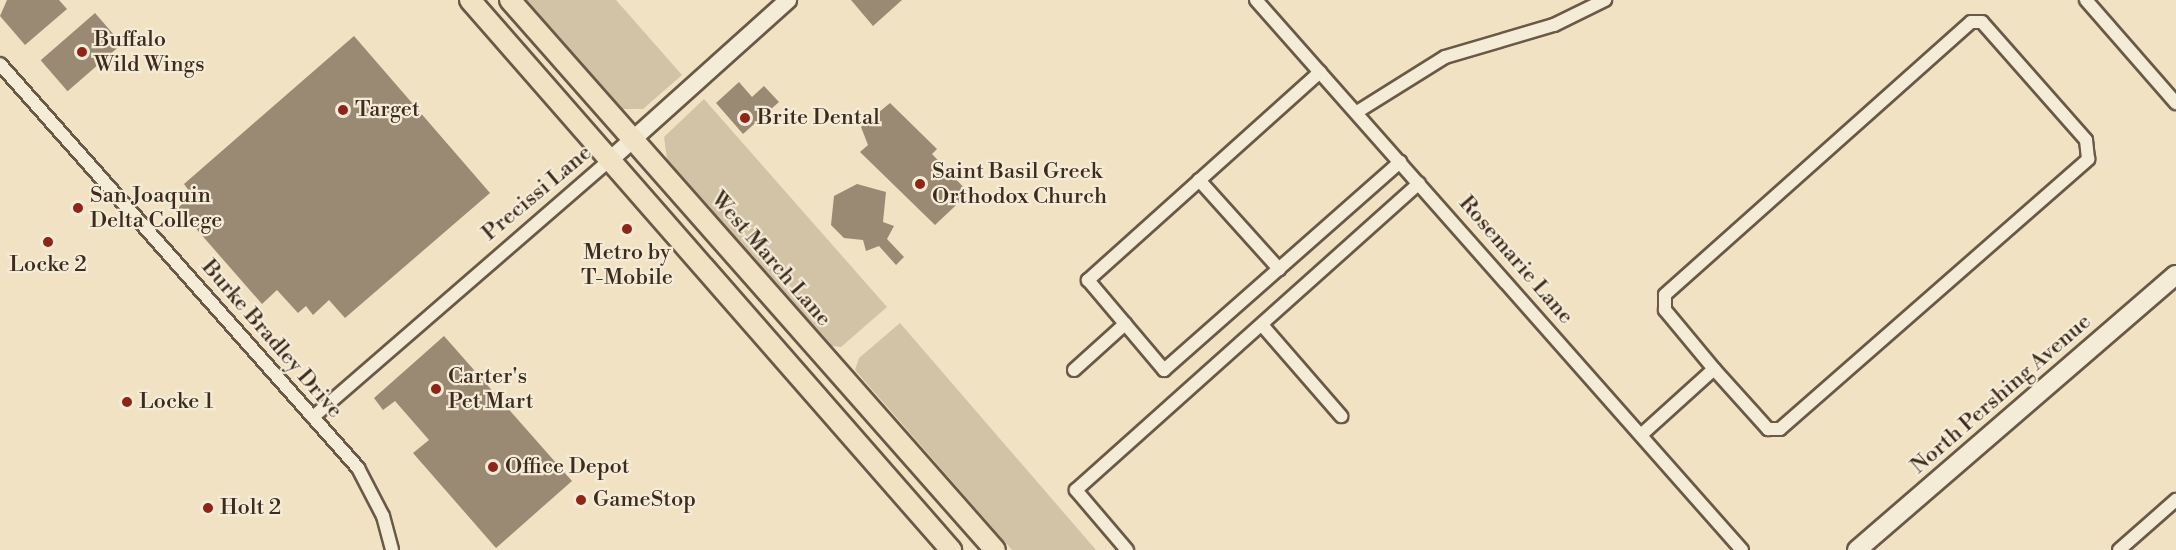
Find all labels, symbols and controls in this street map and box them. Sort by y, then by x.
place label: Buffalo Wild Wings [94,26,205,78]
marker: Buffalo Wild Wings [75,45,89,59]
place label: Target [355,97,420,123]
marker: Target [336,103,350,117]
place label: Brite Dental [757,105,880,131]
marker: Brite Dental [738,111,752,125]
street label: Precissi Lane [477,140,597,246]
place label: Saint Basil Greek Orthodox Church [932,158,1107,210]
marker: Saint Basil Greek Orthodox Church [913,177,927,191]
place label: San Joaquin Delta College [90,182,222,234]
street label: West March Lane [705,186,837,332]
street label: Rosemarie Lane [1453,190,1579,330]
marker: San Joaquin Delta College [71,201,85,215]
marker: Metro by T-Mobile [620,222,634,236]
marker: Locke 2 [41,235,55,249]
place label: Metro by T-Mobile [581,239,673,290]
place label: Locke 2 [9,252,87,278]
street label: Burke Bradley Drive [196,254,348,424]
street label: North Pershing Avenue [1906,309,2096,479]
place label: Carter's Pet Mart [448,363,534,414]
marker: Carter's Pet Mart [429,382,443,396]
place label: Locke 1 [139,389,213,415]
marker: Locke 1 [120,395,134,409]
place label: Office Depot [505,454,630,480]
marker: Office Depot [486,460,500,474]
place label: GameStop [593,487,696,513]
marker: GameStop [574,493,588,507]
place label: Holt 2 [220,495,281,521]
marker: Holt 2 [201,501,215,515]

